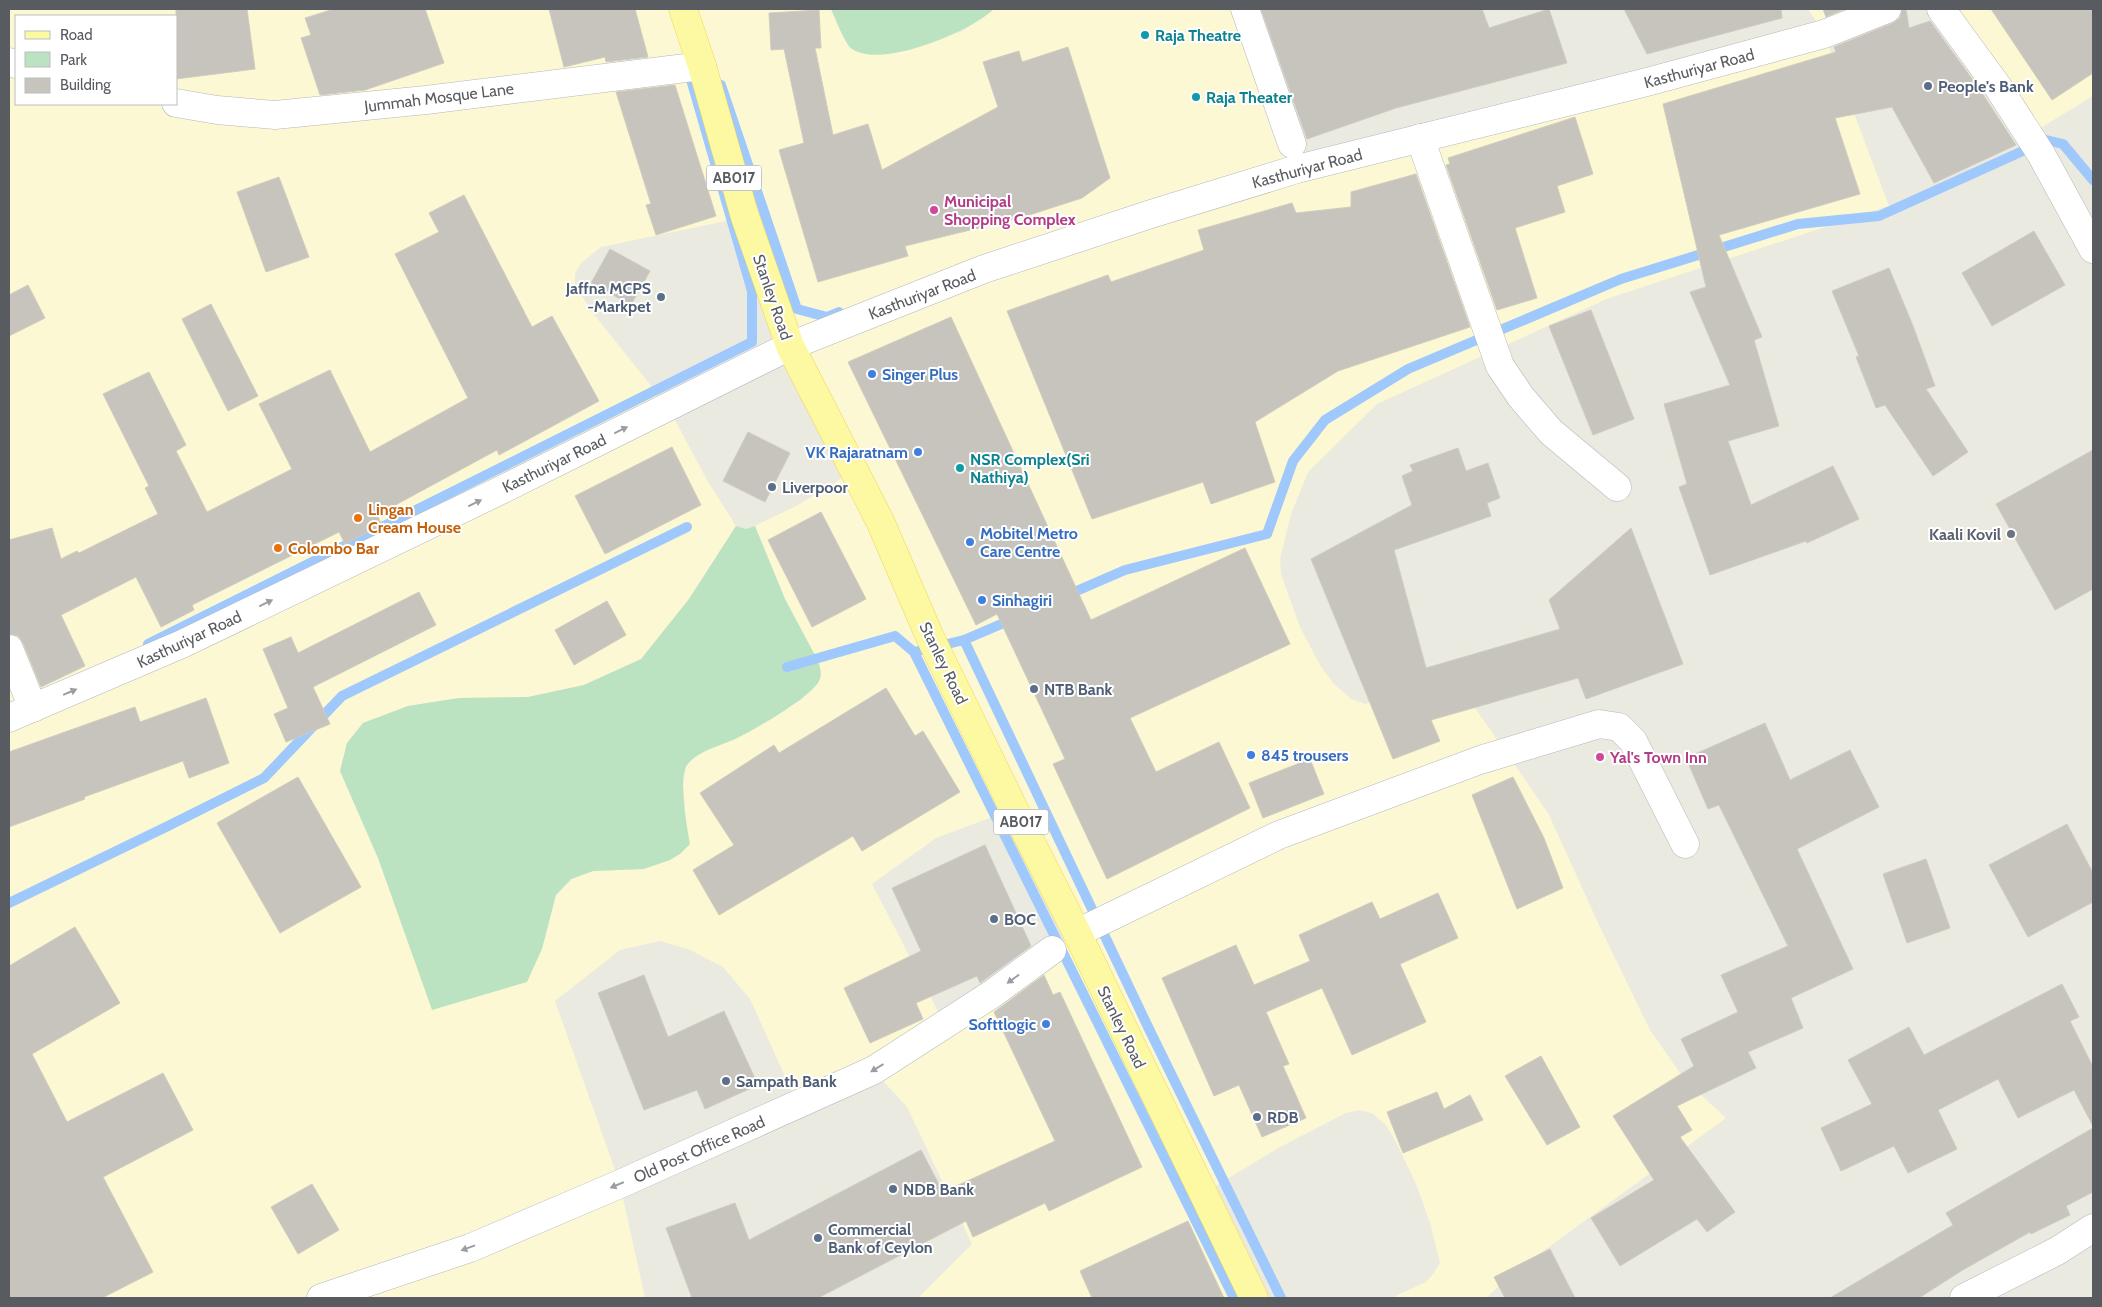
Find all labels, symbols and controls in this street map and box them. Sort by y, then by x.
legend [15,15,178,105]
text: Road [60,26,93,44]
place label: Raja Theatre [1155,26,1241,45]
marker: Raja Theatre [1139,29,1151,41]
street label: Kasthuriyar Road [1642,45,1756,92]
text: Park [60,51,87,69]
text: Building [60,76,111,94]
place label: People's Bank [1938,77,2034,96]
street label: Jummah Mosque Lane [362,79,515,116]
marker: People's Bank [1922,80,1934,92]
place label: Raja Theater [1206,88,1293,107]
marker: Raja Theater [1190,91,1202,103]
street label: Kasthuriyar Road [1250,145,1364,192]
road number: AB017 [706,166,762,190]
place label: Municipal Shopping Complex [944,192,1076,229]
marker: Municipal Shopping Complex [928,204,940,216]
street label: Stanley Road [749,252,796,342]
street label: Kasthuriyar Road [866,265,978,324]
place label: Jaffna MCPS -Markpet [565,279,651,316]
marker: Jaffna MCPS -Markpet [655,291,667,303]
place label: Singer Plus [882,365,958,384]
marker: Singer Plus [866,368,878,380]
one-way arrow [614,426,628,434]
street label: Kasthuriyar Road [499,430,609,497]
place label: VK Rajaratnam [806,443,908,462]
marker: VK Rajaratnam [912,446,924,458]
place label: NSR Complex(Sri Nathiya) [970,450,1090,487]
marker: NSR Complex(Sri Nathiya) [954,462,966,474]
place label: Liverpoor [782,478,849,497]
marker: Liverpoor [766,481,778,493]
one-way arrow [468,498,482,506]
place label: Lingan Cream House [368,500,461,537]
marker: Lingan Cream House [352,512,364,524]
place label: Mobitel Metro Care Centre [980,524,1078,561]
place label: Kaali Kovil [1929,525,2001,544]
marker: Kaali Kovil [2005,528,2017,540]
marker: Mobitel Metro Care Centre [964,536,976,548]
place label: Colombo Bar [288,539,380,558]
marker: Colombo Bar [272,542,284,554]
place label: Sinhagiri [992,591,1052,610]
marker: Sinhagiri [976,594,988,606]
one-way arrow [258,599,273,608]
street label: Kasthuriyar Road [134,607,245,672]
street label: Stanley Road [915,619,972,708]
place label: NTB Bank [1044,680,1113,699]
marker: NTB Bank [1028,683,1040,695]
one-way arrow [63,687,77,695]
place label: 845 trousers [1261,746,1349,765]
place label: Yal's Town Inn [1609,748,1707,767]
marker: 845 trousers [1245,749,1257,761]
marker: Yal's Town Inn [1594,751,1606,763]
road number: AB017 [994,810,1048,834]
place label: BOC [1004,910,1036,929]
marker: BOC [988,913,1000,925]
one-way arrow [1006,974,1020,984]
street label: Stanley Road [1093,983,1150,1072]
place label: Softtlogic [968,1015,1036,1034]
marker: Softtlogic [1040,1018,1052,1030]
one-way arrow [870,1063,883,1072]
place label: Sampath Bank [736,1072,837,1091]
marker: Sampath Bank [720,1075,732,1087]
place label: RDB [1267,1108,1299,1127]
marker: RDB [1251,1111,1263,1123]
street label: Old Post Office Road [631,1112,768,1187]
place label: NDB Bank [903,1180,974,1199]
one-way arrow [610,1182,624,1190]
marker: NDB Bank [887,1183,899,1195]
place label: Commercial Bank of Ceylon [828,1220,933,1257]
marker: Commercial Bank of Ceylon [812,1232,824,1244]
one-way arrow [460,1245,475,1252]

